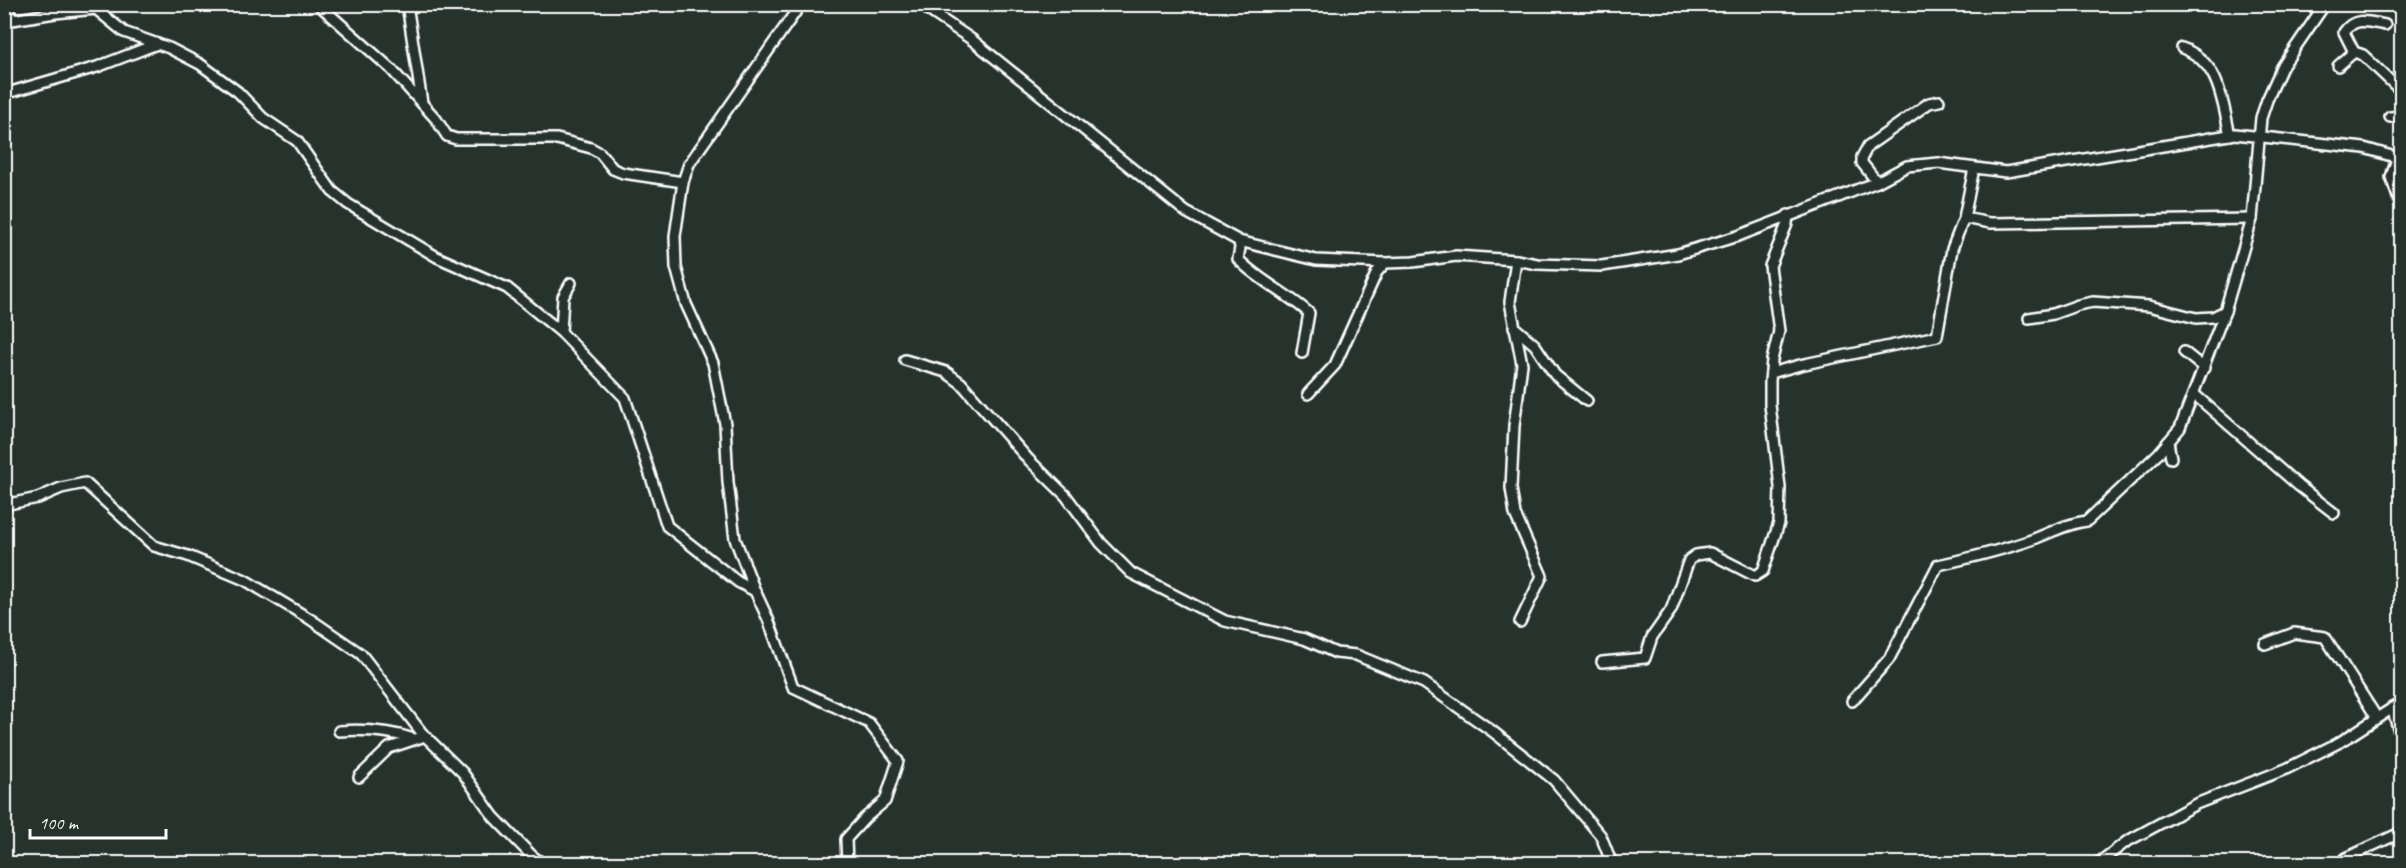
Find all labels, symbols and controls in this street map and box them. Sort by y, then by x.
scale bar [30,802,166,840]
text: 100 m [39,812,80,834]

